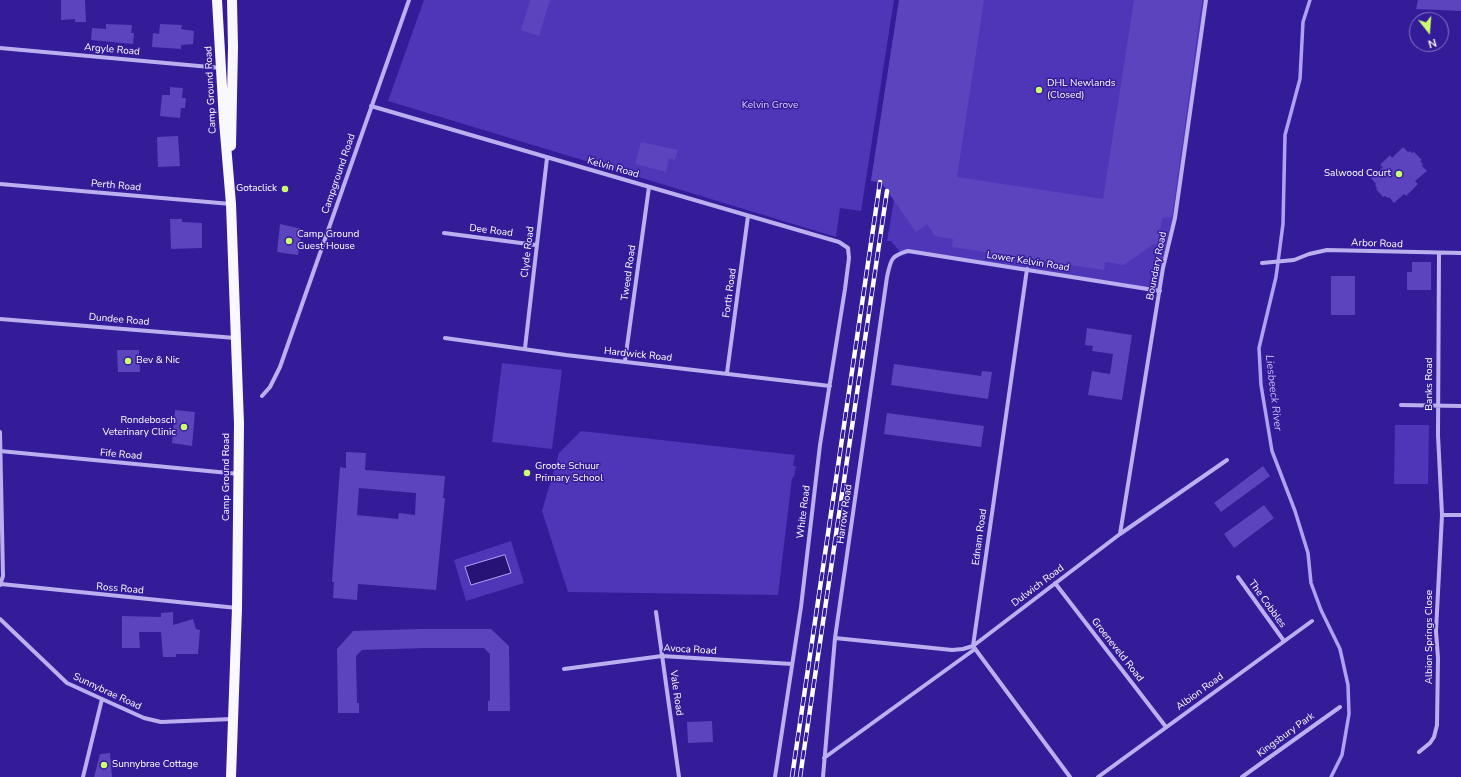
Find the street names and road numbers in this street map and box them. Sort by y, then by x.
street label: Argyle Road [84,42,140,58]
street label: Camp Ground Road [203,46,219,134]
street label: Campground Road [320,132,358,216]
street label: Kelvin Road [586,155,640,181]
street label: Perth Road [90,178,142,194]
street label: Dee Road [468,222,514,240]
street label: Clyde Road [519,226,537,278]
street label: Boundary Road [1144,231,1170,301]
street label: Arbor Road [1351,237,1403,251]
street label: Tweed Road [619,244,639,302]
street label: Lower Kelvin Road [986,250,1070,274]
street label: Forth Road [721,268,739,318]
street label: Dundee Road [88,311,150,329]
street label: Hardwick Road [603,345,673,365]
street label: Banks Road [1424,357,1436,411]
street label: Camp Ground Road [221,433,233,521]
street label: Fife Road [99,447,143,463]
street label: Harrow Road [835,484,855,544]
street label: White Road [795,485,813,539]
street label: Ednam Road [970,508,990,566]
street label: Dulwich Road [1009,562,1067,610]
street label: The Cobbles [1246,578,1288,630]
street label: Ross Road [96,581,144,597]
street label: Albion Springs Close [1424,590,1436,684]
street label: Groeneveld Road [1088,616,1146,684]
street label: Avoca Road [663,643,717,657]
street label: Vale Road [667,670,685,716]
street label: Sunnybrae Road [71,671,143,713]
street label: Albion Road [1174,671,1226,713]
street label: Kingsbury Park [1255,710,1317,760]

